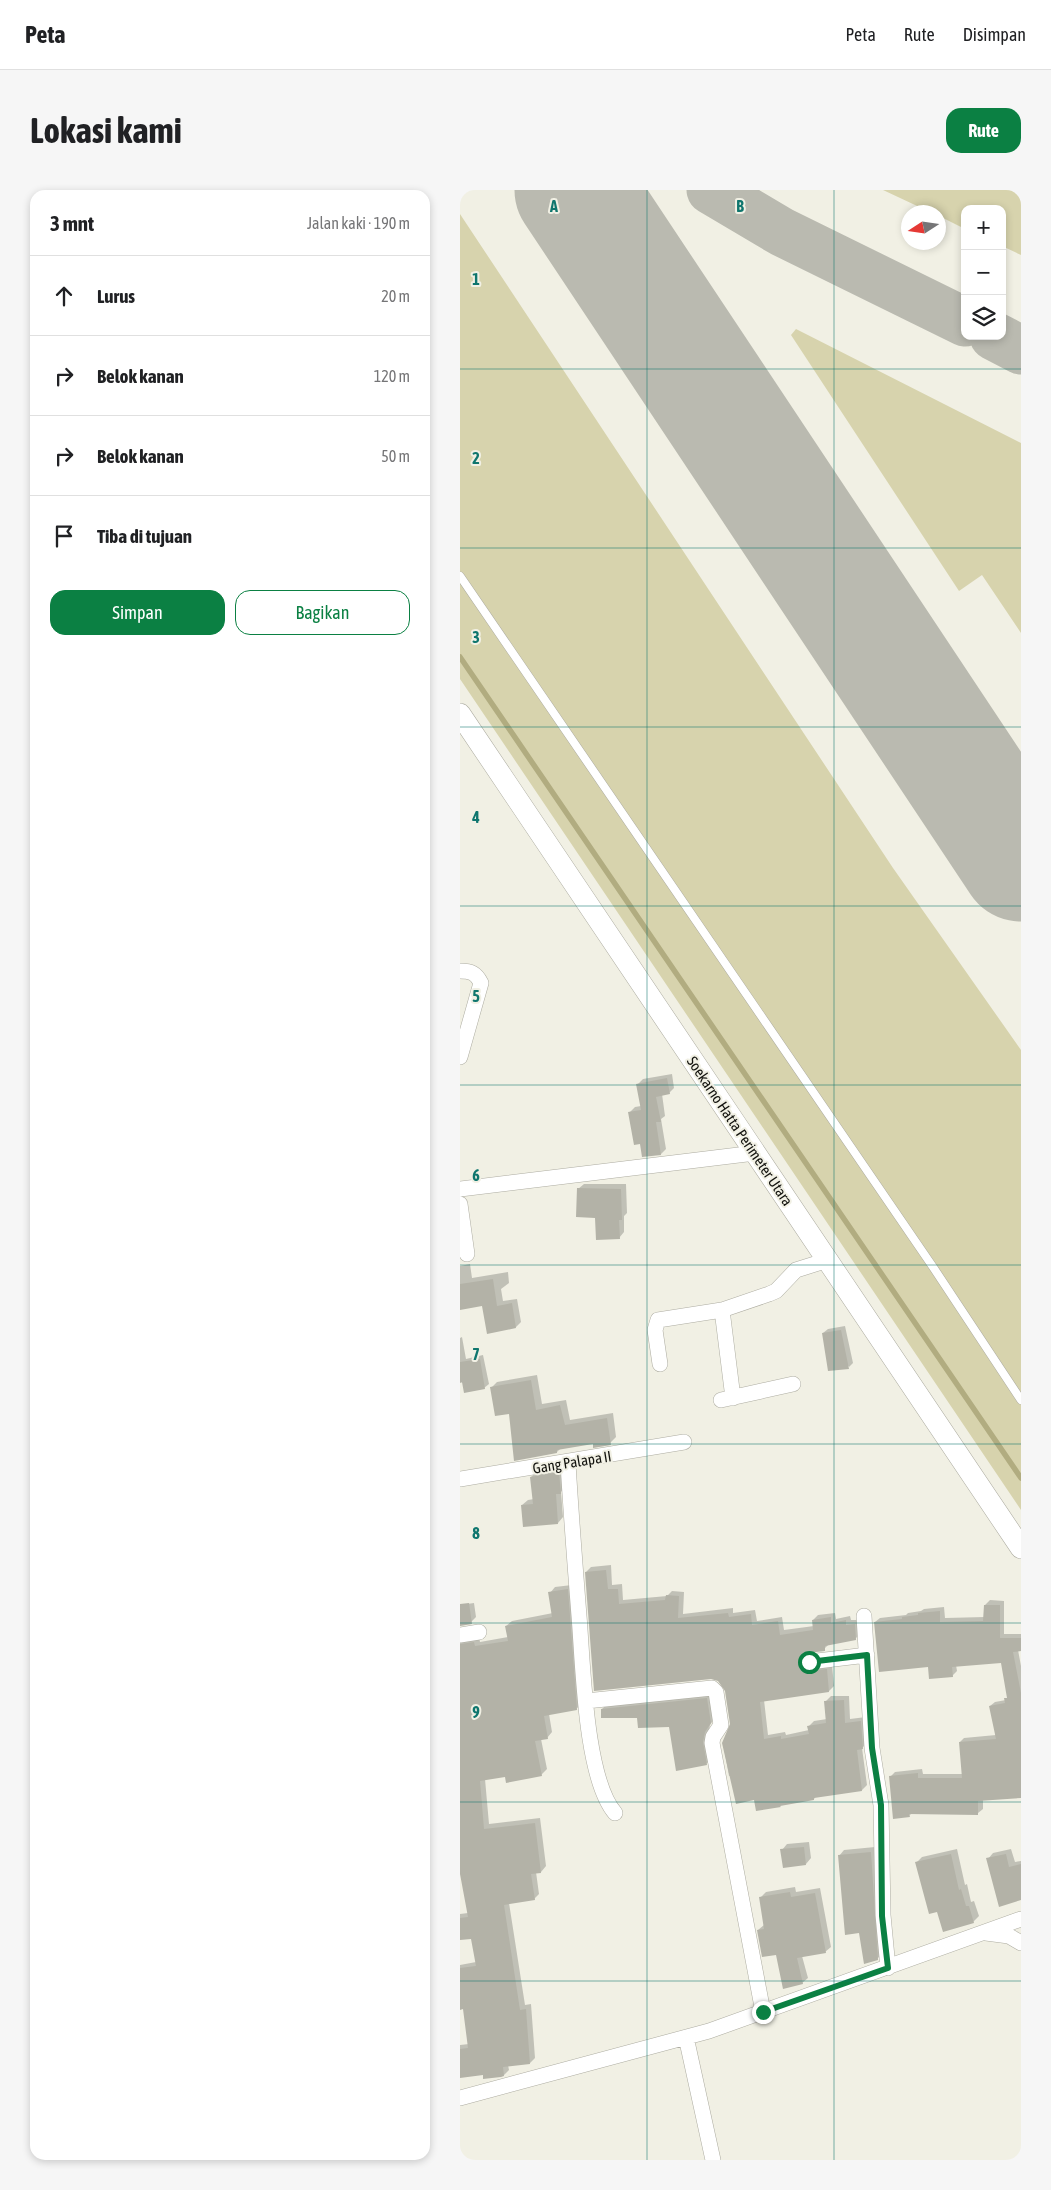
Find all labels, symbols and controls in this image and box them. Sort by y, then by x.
text: Peta [25,21,66,48]
text: Peta [845,24,876,45]
text: Rute [904,24,935,45]
text: Disimpan [963,24,1026,45]
button: Rute [946,108,1021,153]
text: Lokasi kami [30,110,182,150]
text: A [549,197,558,215]
text: B [736,197,744,215]
north arrow [901,205,946,250]
map controls [961,205,1006,340]
button: + [961,205,1006,250]
text: 3 mnt [50,211,94,235]
text: Jalan kaki · 190 m [307,214,410,232]
button: − [961,250,1006,295]
text: 1 [472,270,480,288]
icon: ahead [50,282,78,310]
text: Lurus [97,285,135,307]
text: 20 m [381,287,410,305]
button: layers [961,295,1006,340]
icon: right [50,362,78,390]
text: Belok kanan [97,365,184,387]
text: 120 m [374,367,410,385]
icon: right [50,442,78,470]
text: Belok kanan [97,445,184,467]
text: 50 m [381,447,410,465]
text: 2 [472,449,480,467]
icon: arrive [50,522,78,550]
text: Tiba di tujuan [97,525,192,547]
button: Simpan [50,590,225,635]
button: Bagikan [235,590,410,635]
text: 3 [472,628,480,646]
text: 4 [471,808,480,826]
text: 5 [472,987,480,1005]
street label: Soekarno Hatta Perimeter Utara [684,1053,796,1209]
text: 6 [472,1166,480,1184]
text: 7 [472,1345,480,1363]
street label: Gang Palapa II [531,1447,613,1477]
text: 8 [472,1524,480,1542]
route start [798,1651,821,1674]
text: 9 [472,1703,480,1721]
route end [752,2001,775,2024]

